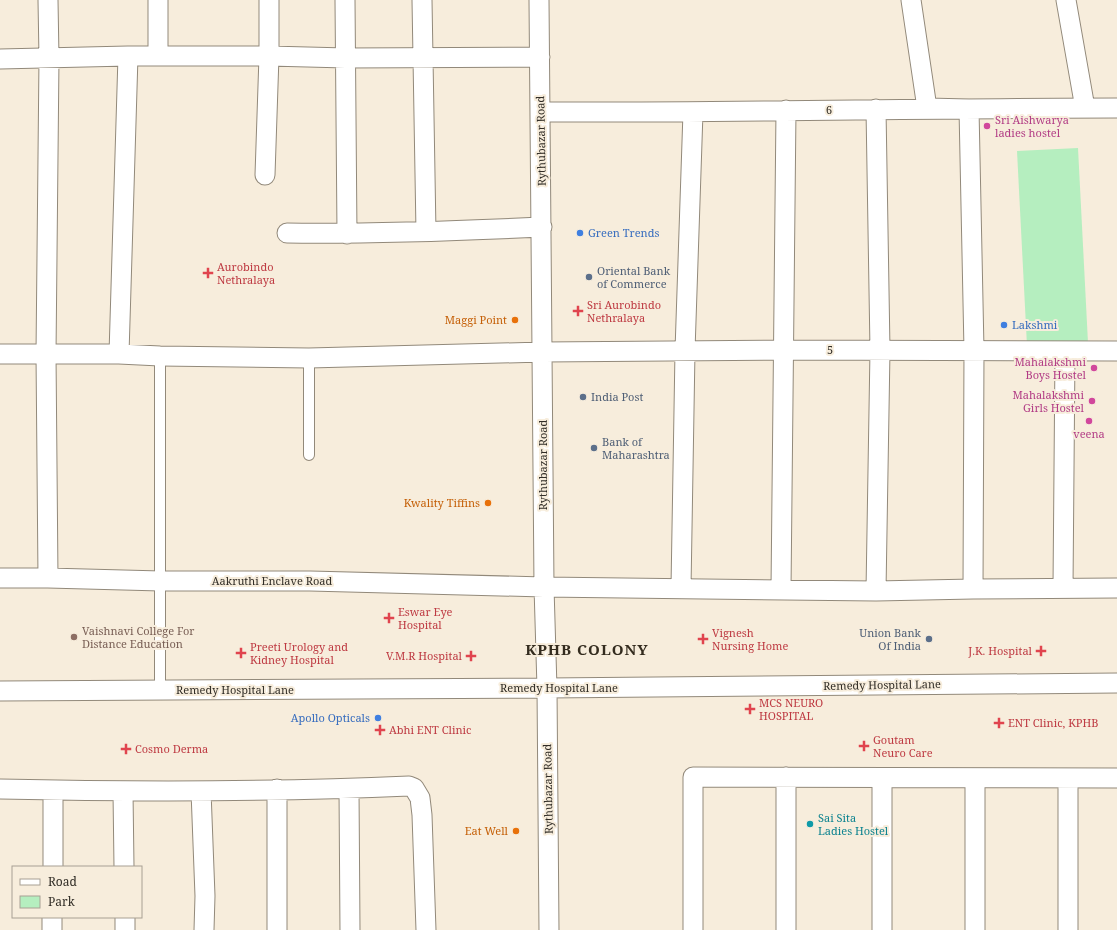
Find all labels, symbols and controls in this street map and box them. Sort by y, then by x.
street label: Rythubazar Road [532,95,549,186]
street label: 6 [826,102,832,117]
place label: Sri Aishwarya ladies hostel [995,112,1069,140]
marker: Sri Aishwarya ladies hostel [982,121,992,131]
place label: Green Trends [588,225,659,240]
marker: Green Trends [575,228,585,238]
place label: Aurobindo Nethralaya [217,259,275,287]
place label: Oriental Bank of Commerce [597,263,671,291]
marker: Aurobindo Nethralaya [202,267,214,279]
marker: Oriental Bank of Commerce [584,272,594,282]
place label: Sri Aurobindo Nethralaya [587,297,661,325]
marker: Sri Aurobindo Nethralaya [572,305,584,317]
place label: Maggi Point [445,312,507,327]
marker: Maggi Point [510,315,520,325]
place label: Lakshmi [1012,317,1058,332]
marker: Lakshmi [999,320,1009,330]
street label: 5 [827,342,833,357]
place label: Mahalakshmi Boys Hostel [1014,354,1087,382]
marker: Mahalakshmi Boys Hostel [1089,363,1099,373]
place label: Mahalakshmi Girls Hostel [1012,387,1085,415]
place label: India Post [591,389,643,404]
marker: India Post [578,392,588,402]
marker: Mahalakshmi Girls Hostel [1087,396,1097,406]
marker: veena [1084,416,1094,426]
street label: Rythubazar Road [535,420,550,510]
place label: veena [1073,426,1105,441]
place label: Bank of Maharashtra [602,434,670,462]
marker: Bank of Maharashtra [589,443,599,453]
place label: Kwality Tiffins [404,495,480,510]
marker: Kwality Tiffins [483,498,493,508]
street label: Aakruthi Enclave Road [212,573,332,588]
place label: Eswar Eye Hospital [398,604,453,632]
marker: Eswar Eye Hospital [383,612,395,624]
place label: Vaishnavi College For Distance Education [82,623,195,651]
place label: Vignesh Nursing Home [712,625,788,653]
place label: Union Bank Of India [859,625,922,653]
marker: Vaishnavi College For Distance Education [69,632,79,642]
marker: Vignesh Nursing Home [697,633,709,645]
marker: Union Bank Of India [924,634,934,644]
place label: Preeti Urology and Kidney Hospital [250,639,348,667]
district label: KPHB COLONY [525,639,649,659]
place label: J.K. Hospital [967,643,1033,658]
marker: J.K. Hospital [1035,645,1047,657]
marker: Preeti Urology and Kidney Hospital [235,647,247,659]
place label: V.M.R Hospital [386,648,463,663]
marker: V.M.R Hospital [465,650,477,662]
street label: Remedy Hospital Lane [823,676,941,693]
street label: Remedy Hospital Lane [500,680,618,695]
street label: Remedy Hospital Lane [176,682,294,697]
place label: MCS NEURO HOSPITAL [759,695,823,723]
marker: MCS NEURO HOSPITAL [744,703,756,715]
place label: Apollo Opticals [291,710,370,725]
marker: Apollo Opticals [373,713,383,723]
place label: ENT Clinic, KPHB [1008,715,1098,730]
marker: ENT Clinic, KPHB [993,717,1005,729]
place label: Abhi ENT Clinic [389,722,471,737]
marker: Abhi ENT Clinic [374,724,386,736]
place label: Goutam Neuro Care [873,732,933,760]
marker: Goutam Neuro Care [858,740,870,752]
place label: Cosmo Derma [135,741,208,756]
marker: Cosmo Derma [120,743,132,755]
street label: Rythubazar Road [539,743,556,834]
place label: Sai Sita Ladies Hostel [818,810,889,838]
marker: Sai Sita Ladies Hostel [805,819,815,829]
place label: Eat Well [465,823,509,838]
marker: Eat Well [511,826,521,836]
legend [12,866,142,918]
text: Road [48,873,78,890]
text: Park [48,893,76,910]

